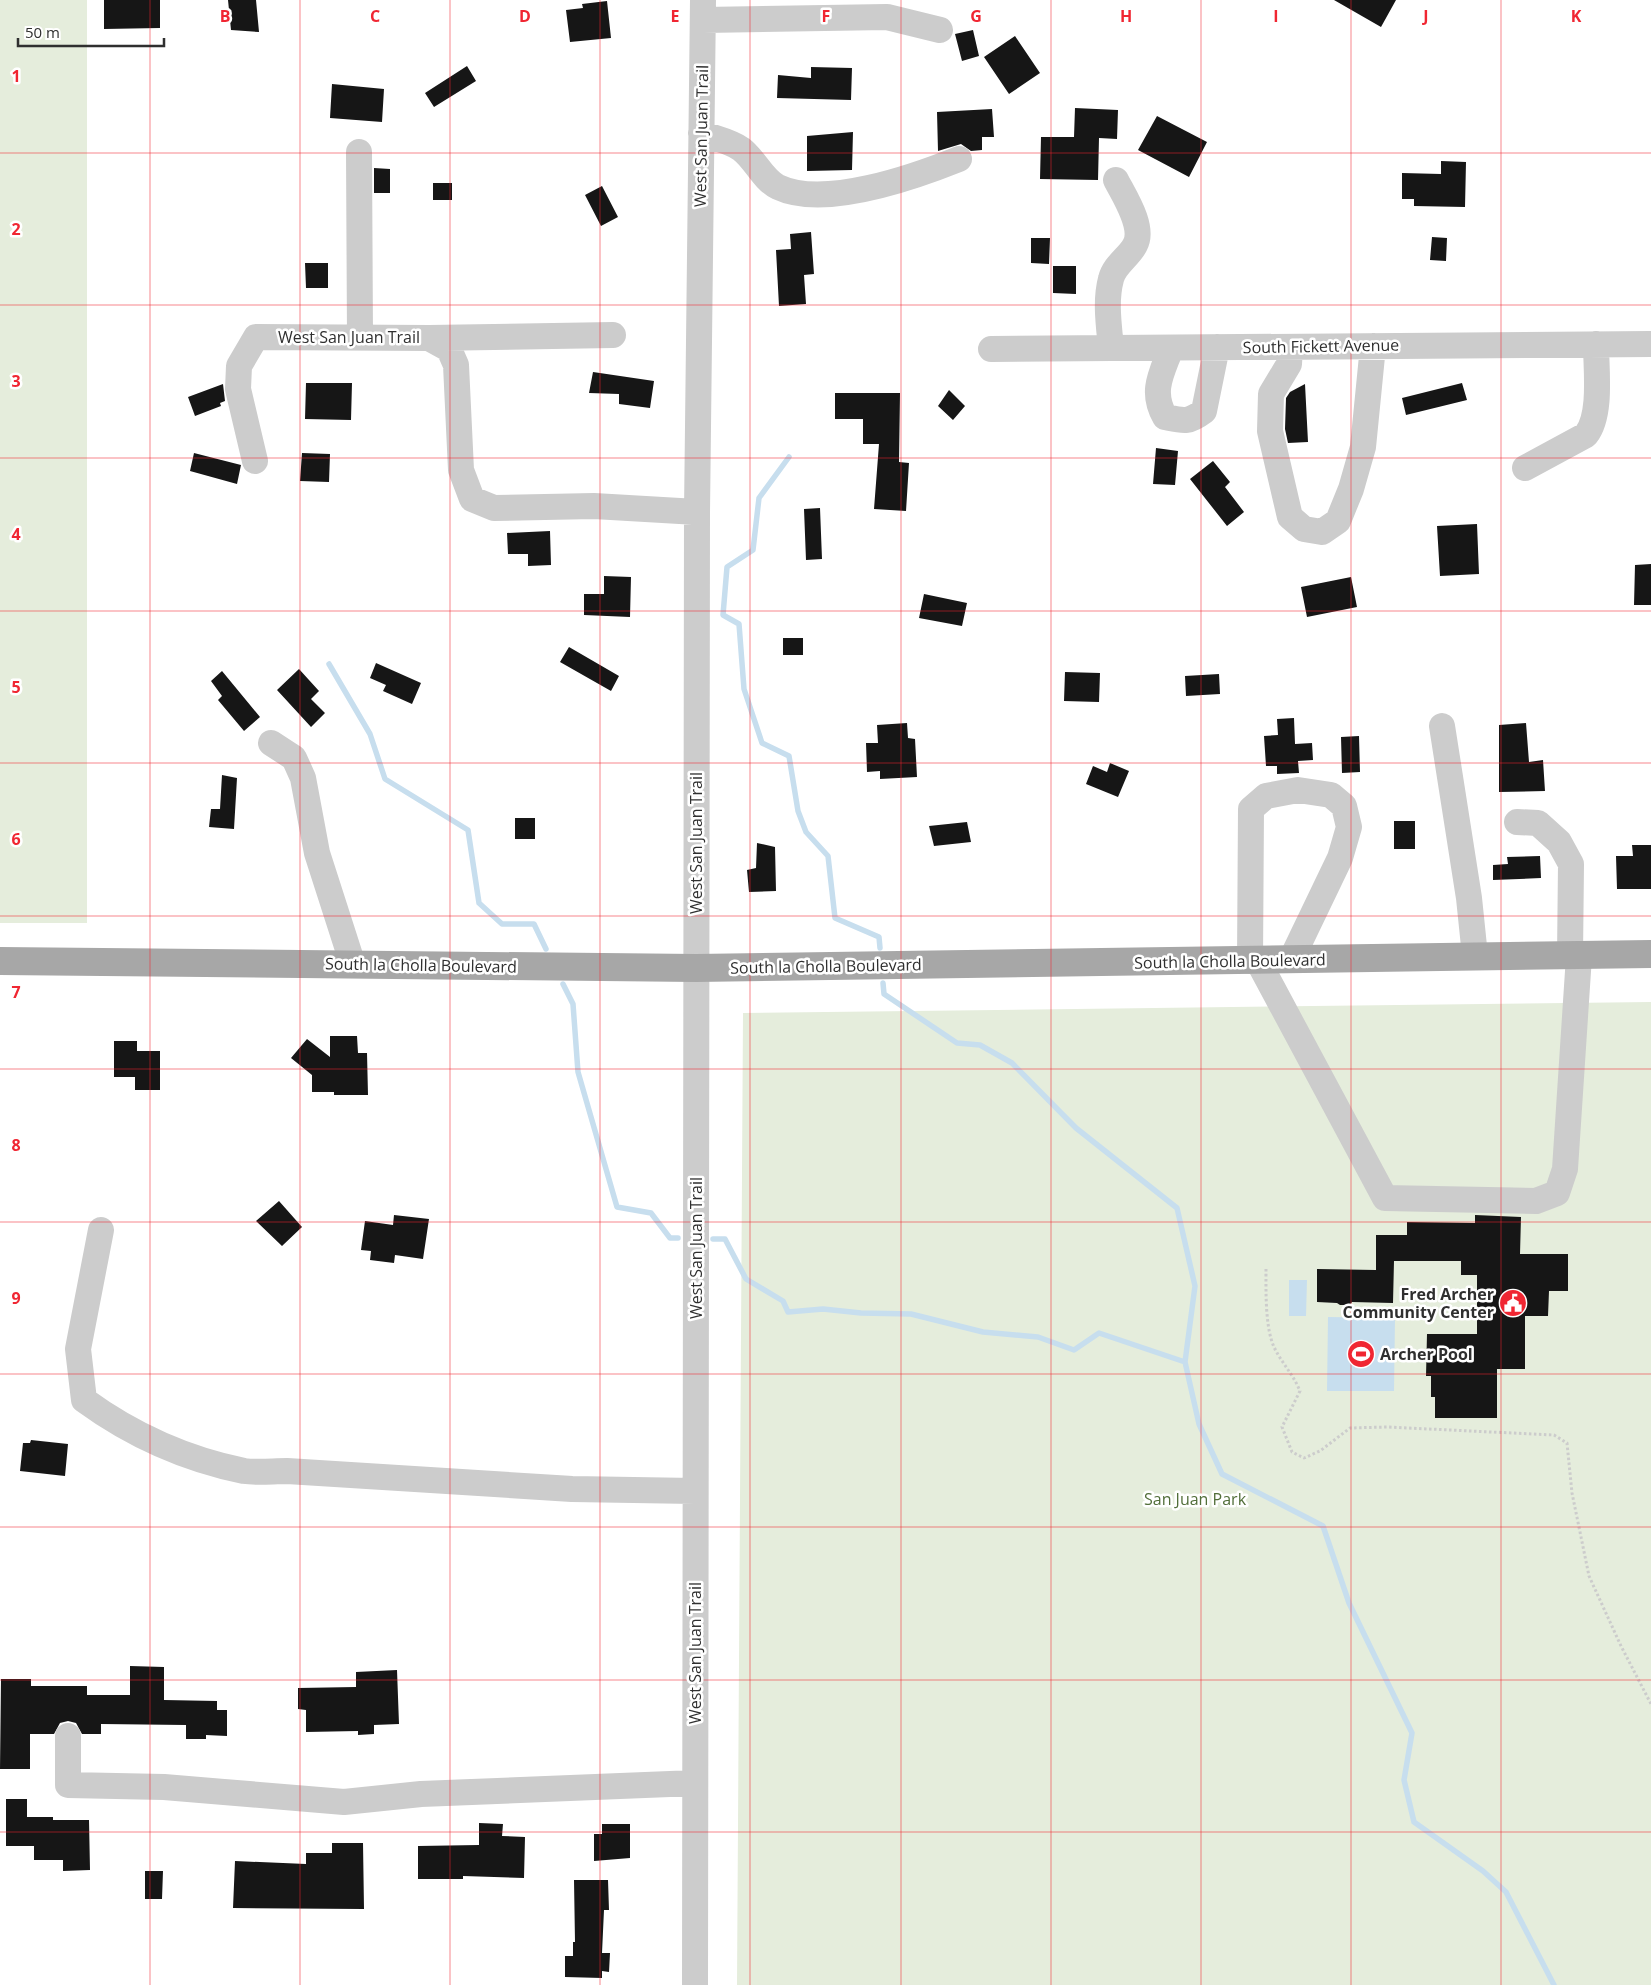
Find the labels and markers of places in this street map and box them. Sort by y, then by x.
place label: Fred Archer Community Center [1343,1283,1494,1323]
public building icon: Fred Archer Community Center [1498,1288,1528,1318]
sports icon: Archer Pool [1346,1339,1376,1369]
place label: Archer Pool [1380,1343,1473,1365]

